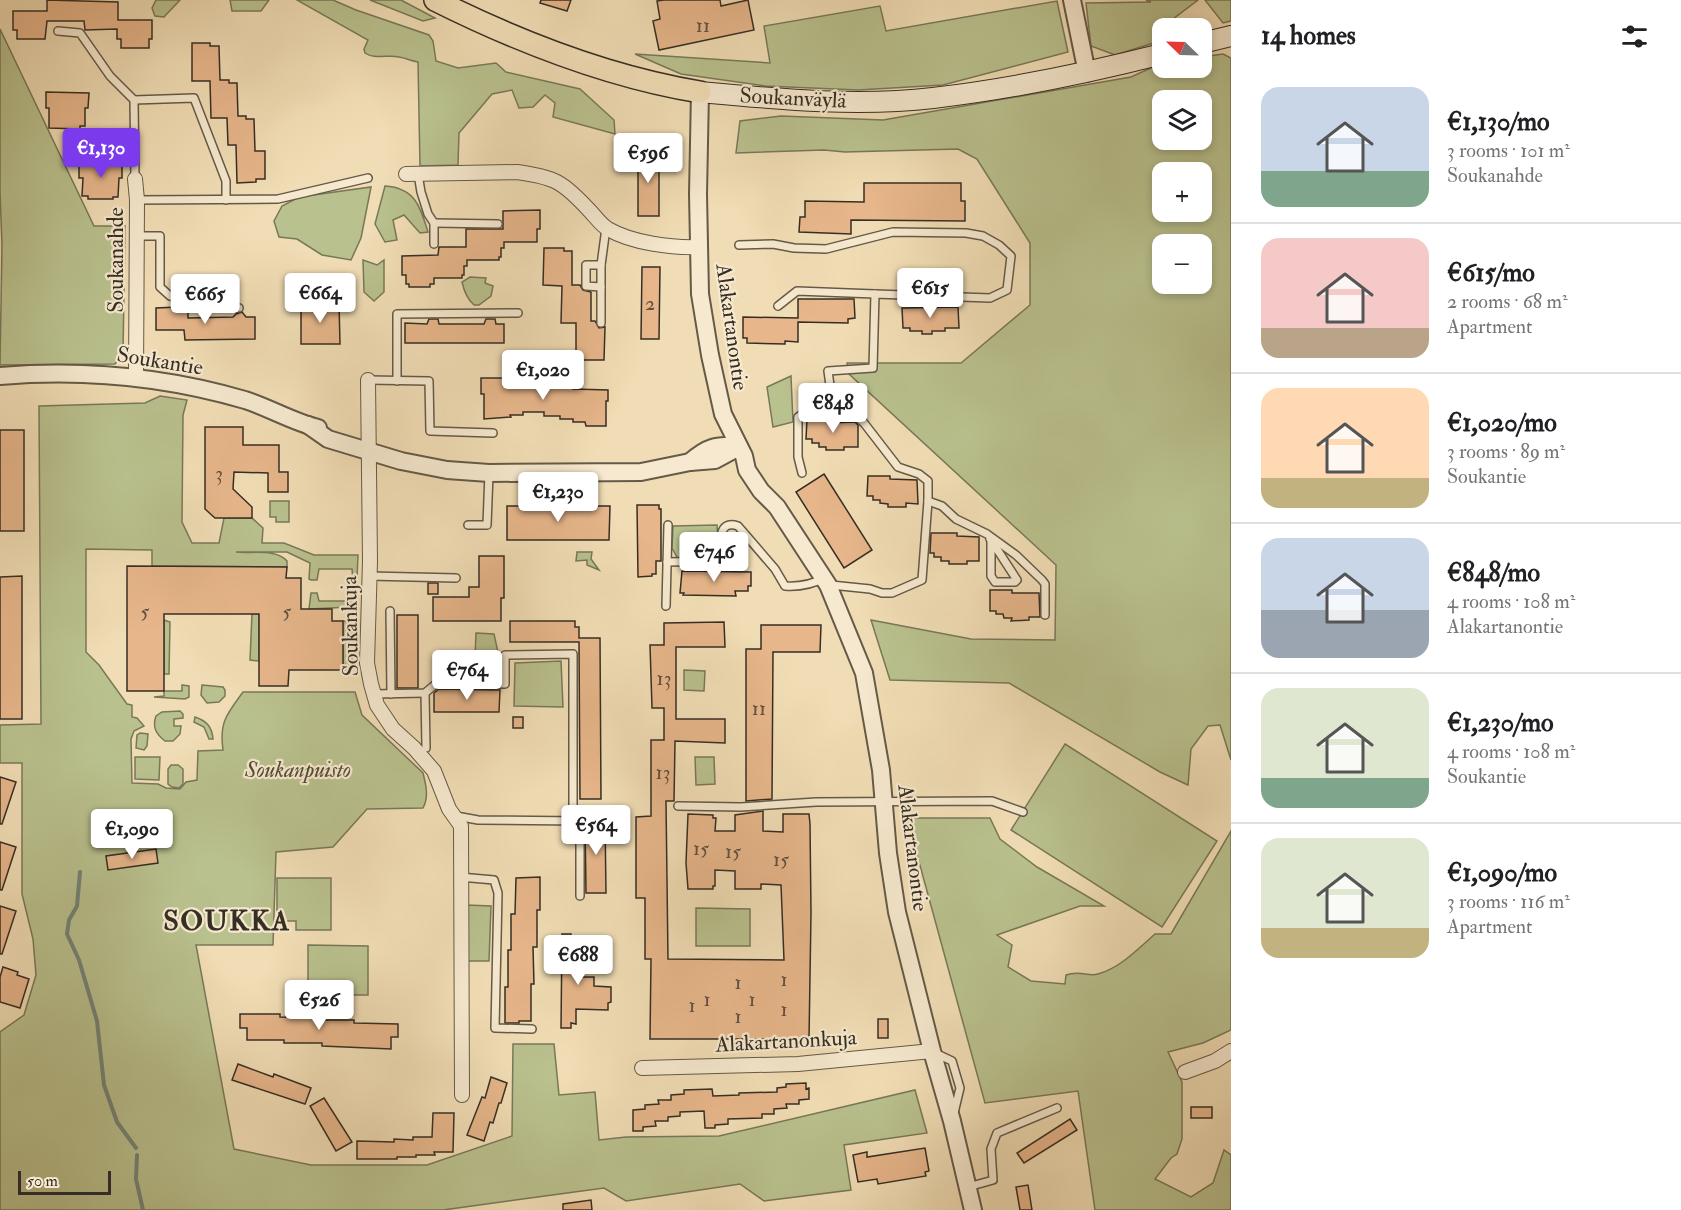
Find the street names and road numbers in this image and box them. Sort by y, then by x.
street label: Soukanväylä [739,81,848,115]
street label: Soukanahde [102,207,130,313]
street label: Alakartanontie [709,261,755,392]
street label: Soukantie [115,340,205,382]
street label: Soukankuja [335,574,365,677]
street label: Alakartanontie [891,782,935,913]
street label: Alakartanonkuja [714,1023,858,1059]

